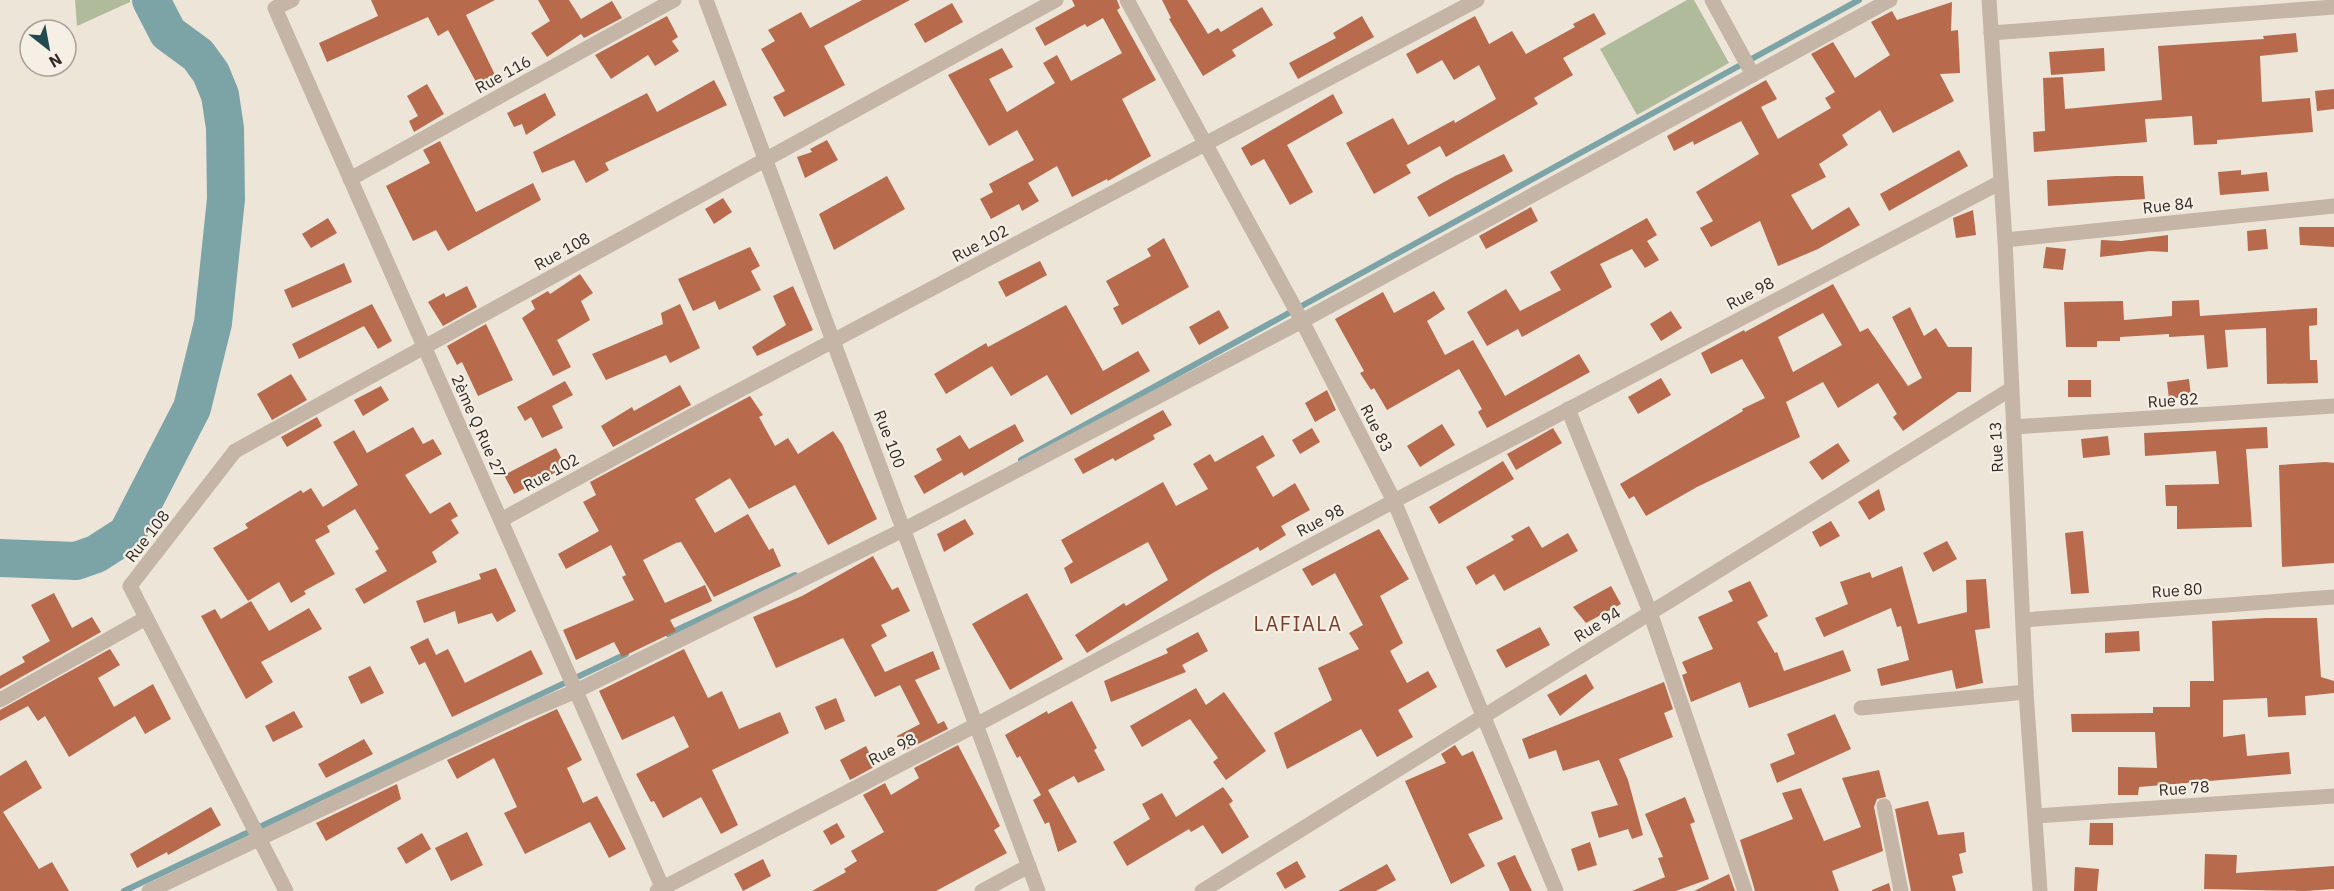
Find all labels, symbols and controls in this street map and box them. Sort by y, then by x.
north arrow [18,18,78,78]
text: N [46,49,66,72]
street label: Rue 116 [472,51,534,97]
street label: Rue 84 [2142,192,2194,218]
street label: Rue 102 [949,220,1011,266]
street label: Rue 108 [531,228,593,274]
street label: Rue 98 [1723,272,1777,314]
street label: 2ème Q Rue 27 [447,371,511,481]
street label: Rue 82 [2147,388,2199,412]
street label: Rue 83 [1356,401,1398,455]
street label: Rue 100 [870,407,910,471]
street label: Rue 13 [1985,421,2007,473]
street label: Rue 102 [520,449,582,495]
street label: Rue 98 [1293,499,1347,541]
street label: Rue 108 [120,506,174,566]
street label: Rue 80 [2151,578,2203,602]
street label: Rue 94 [1570,602,1624,646]
district label: LAFIALA [1254,610,1342,637]
street label: Rue 98 [865,728,919,770]
street label: Rue 78 [2158,776,2210,800]

